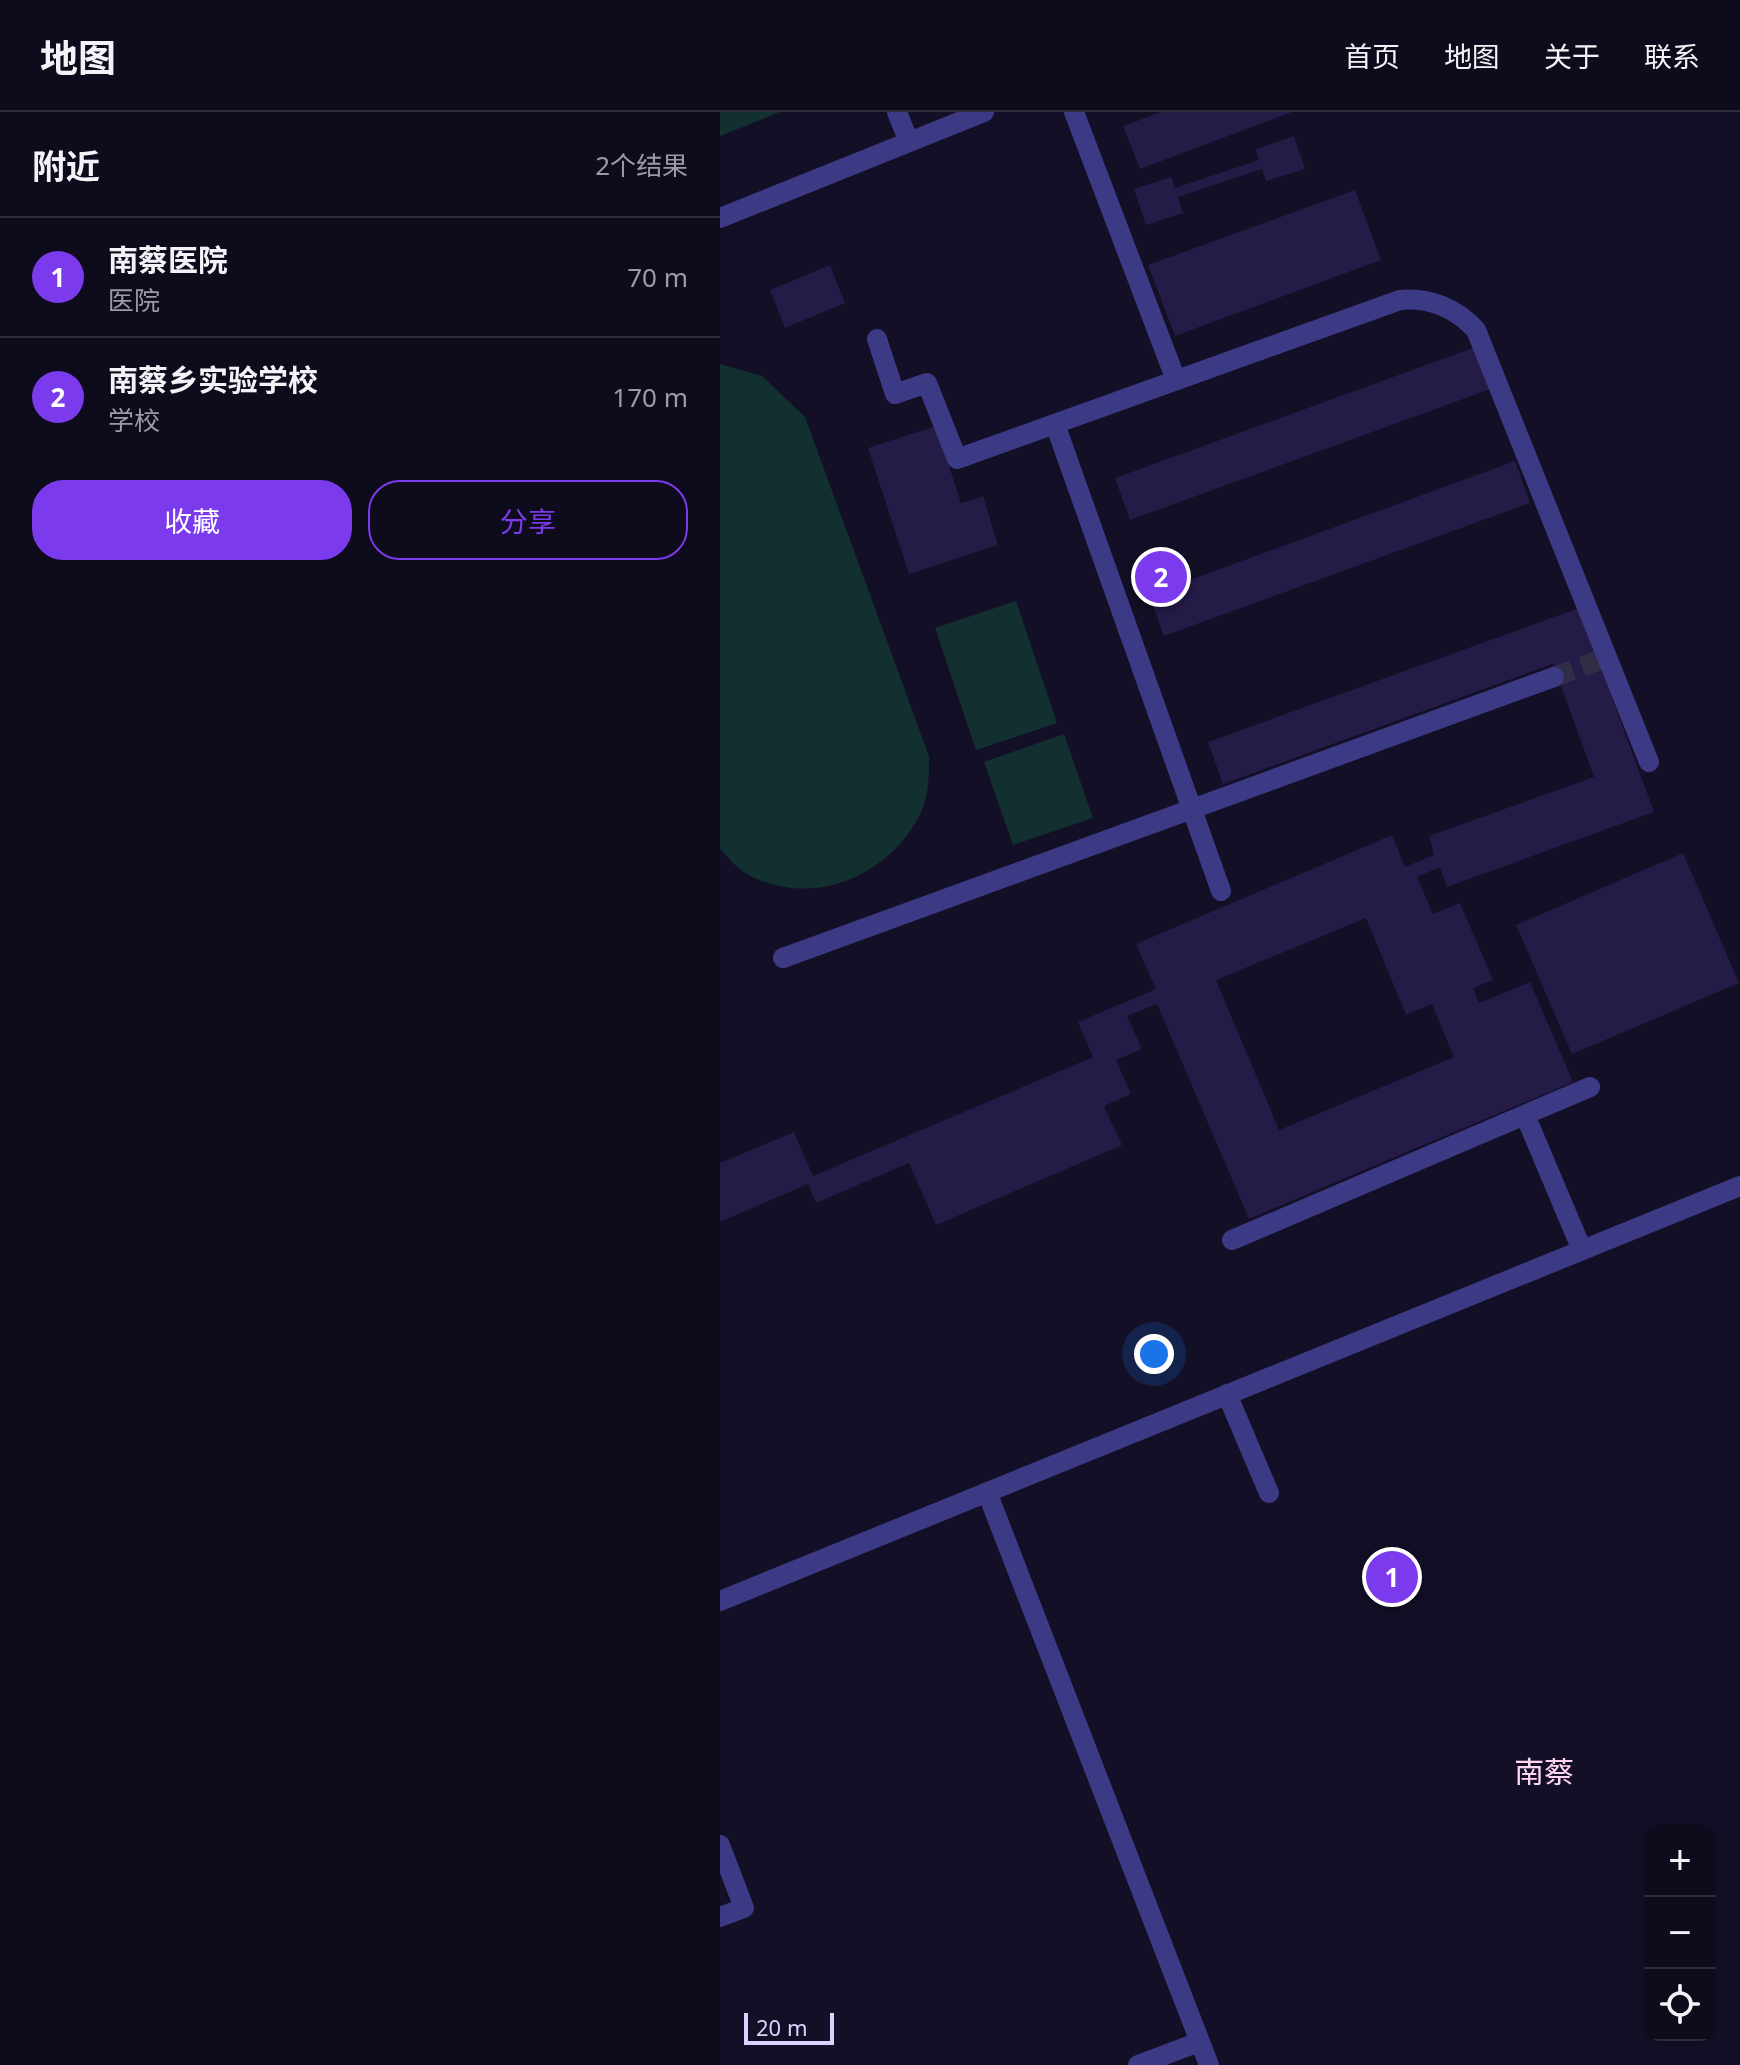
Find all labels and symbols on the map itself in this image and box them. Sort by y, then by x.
pin: 2 [1135,547,1187,607]
your location [1134,1334,1174,1374]
pin: 1 [1366,1547,1418,1607]
district label: 南蔡 [1514,1751,1574,1792]
scale bar [744,2009,834,2045]

